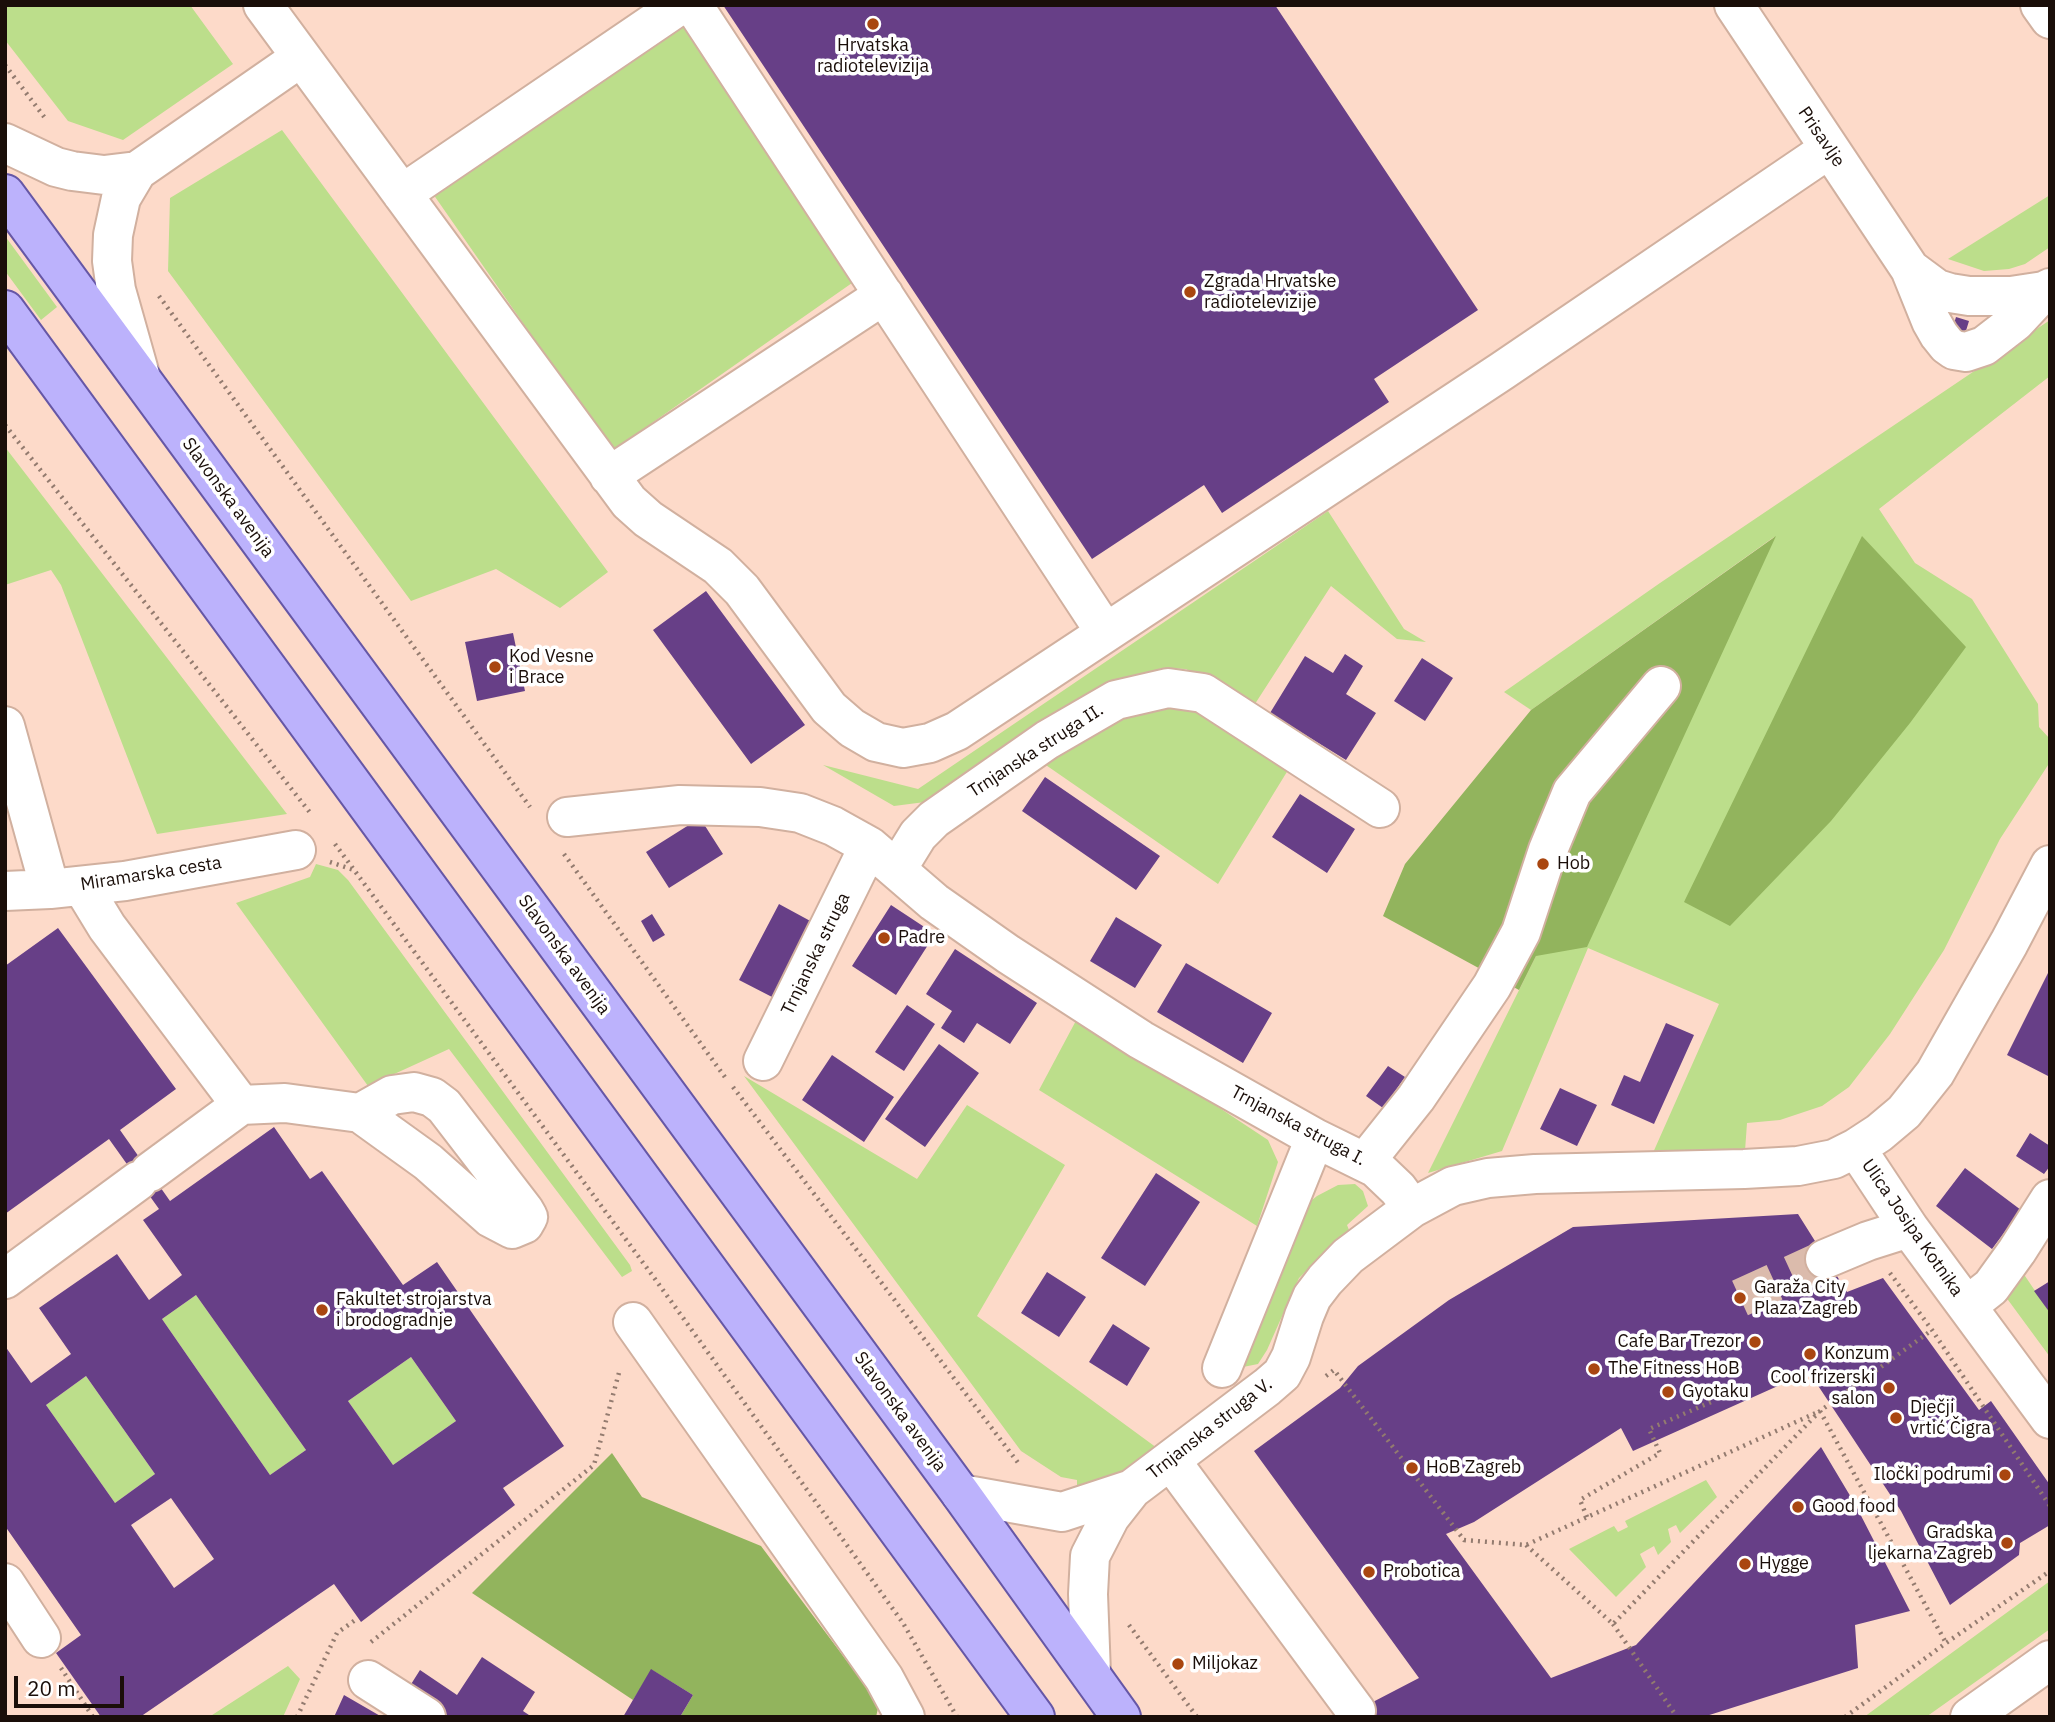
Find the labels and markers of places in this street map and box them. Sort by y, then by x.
marker: Hrvatska radiotelevizija [865,16,881,32]
place label: Hrvatska radiotelevizija [817,35,929,78]
place label: Zgrada Hrvatske radiotelevizije [1204,271,1336,314]
marker: Zgrada Hrvatske radiotelevizije [1182,284,1198,300]
place label: Kod Vesne i Brace [509,646,594,688]
marker: Kod Vesne i Brace [487,659,503,675]
place label: Hob [1557,853,1590,875]
marker: Hob [1535,856,1551,872]
place label: Padre [898,927,945,949]
marker: Padre [876,930,892,946]
place label: Garaža City Plaza Zagreb [1754,1277,1858,1320]
place label: Fakultet strojarstva i brodogradnje [336,1289,492,1332]
marker: Garaža City Plaza Zagreb [1732,1290,1748,1306]
marker: Fakultet strojarstva i brodogradnje [314,1302,330,1318]
place label: Cafe Bar Trezor [1617,1331,1741,1353]
marker: Cafe Bar Trezor [1747,1334,1763,1350]
place label: Konzum [1824,1343,1890,1365]
marker: Konzum [1802,1346,1818,1362]
place label: The Fitness HoB [1608,1358,1740,1380]
marker: The Fitness HoB [1586,1361,1602,1377]
place label: Cool frizerski salon [1770,1367,1875,1410]
marker: Cool frizerski salon [1881,1380,1897,1396]
place label: Gyotaku [1682,1381,1749,1403]
marker: Gyotaku [1660,1384,1676,1400]
place label: Dječji vrtić Čigra [1910,1397,1991,1440]
marker: Dječji vrtić Čigra [1888,1410,1904,1426]
place label: HoB Zagreb [1426,1457,1521,1479]
marker: HoB Zagreb [1404,1460,1420,1476]
place label: Iločki podrumi [1874,1464,1991,1486]
marker: Iločki podrumi [1997,1467,2013,1483]
place label: Good food [1812,1496,1896,1518]
marker: Good food [1790,1499,1806,1515]
place label: Gradska ljekarna Zagreb [1868,1522,1993,1564]
marker: Gradska ljekarna Zagreb [1999,1535,2015,1551]
place label: Hygge [1759,1553,1809,1575]
marker: Hygge [1737,1556,1753,1572]
place label: Probotica [1383,1561,1460,1583]
marker: Probotica [1361,1564,1377,1580]
place label: Miljokaz [1192,1653,1258,1675]
marker: Miljokaz [1170,1656,1186,1672]

